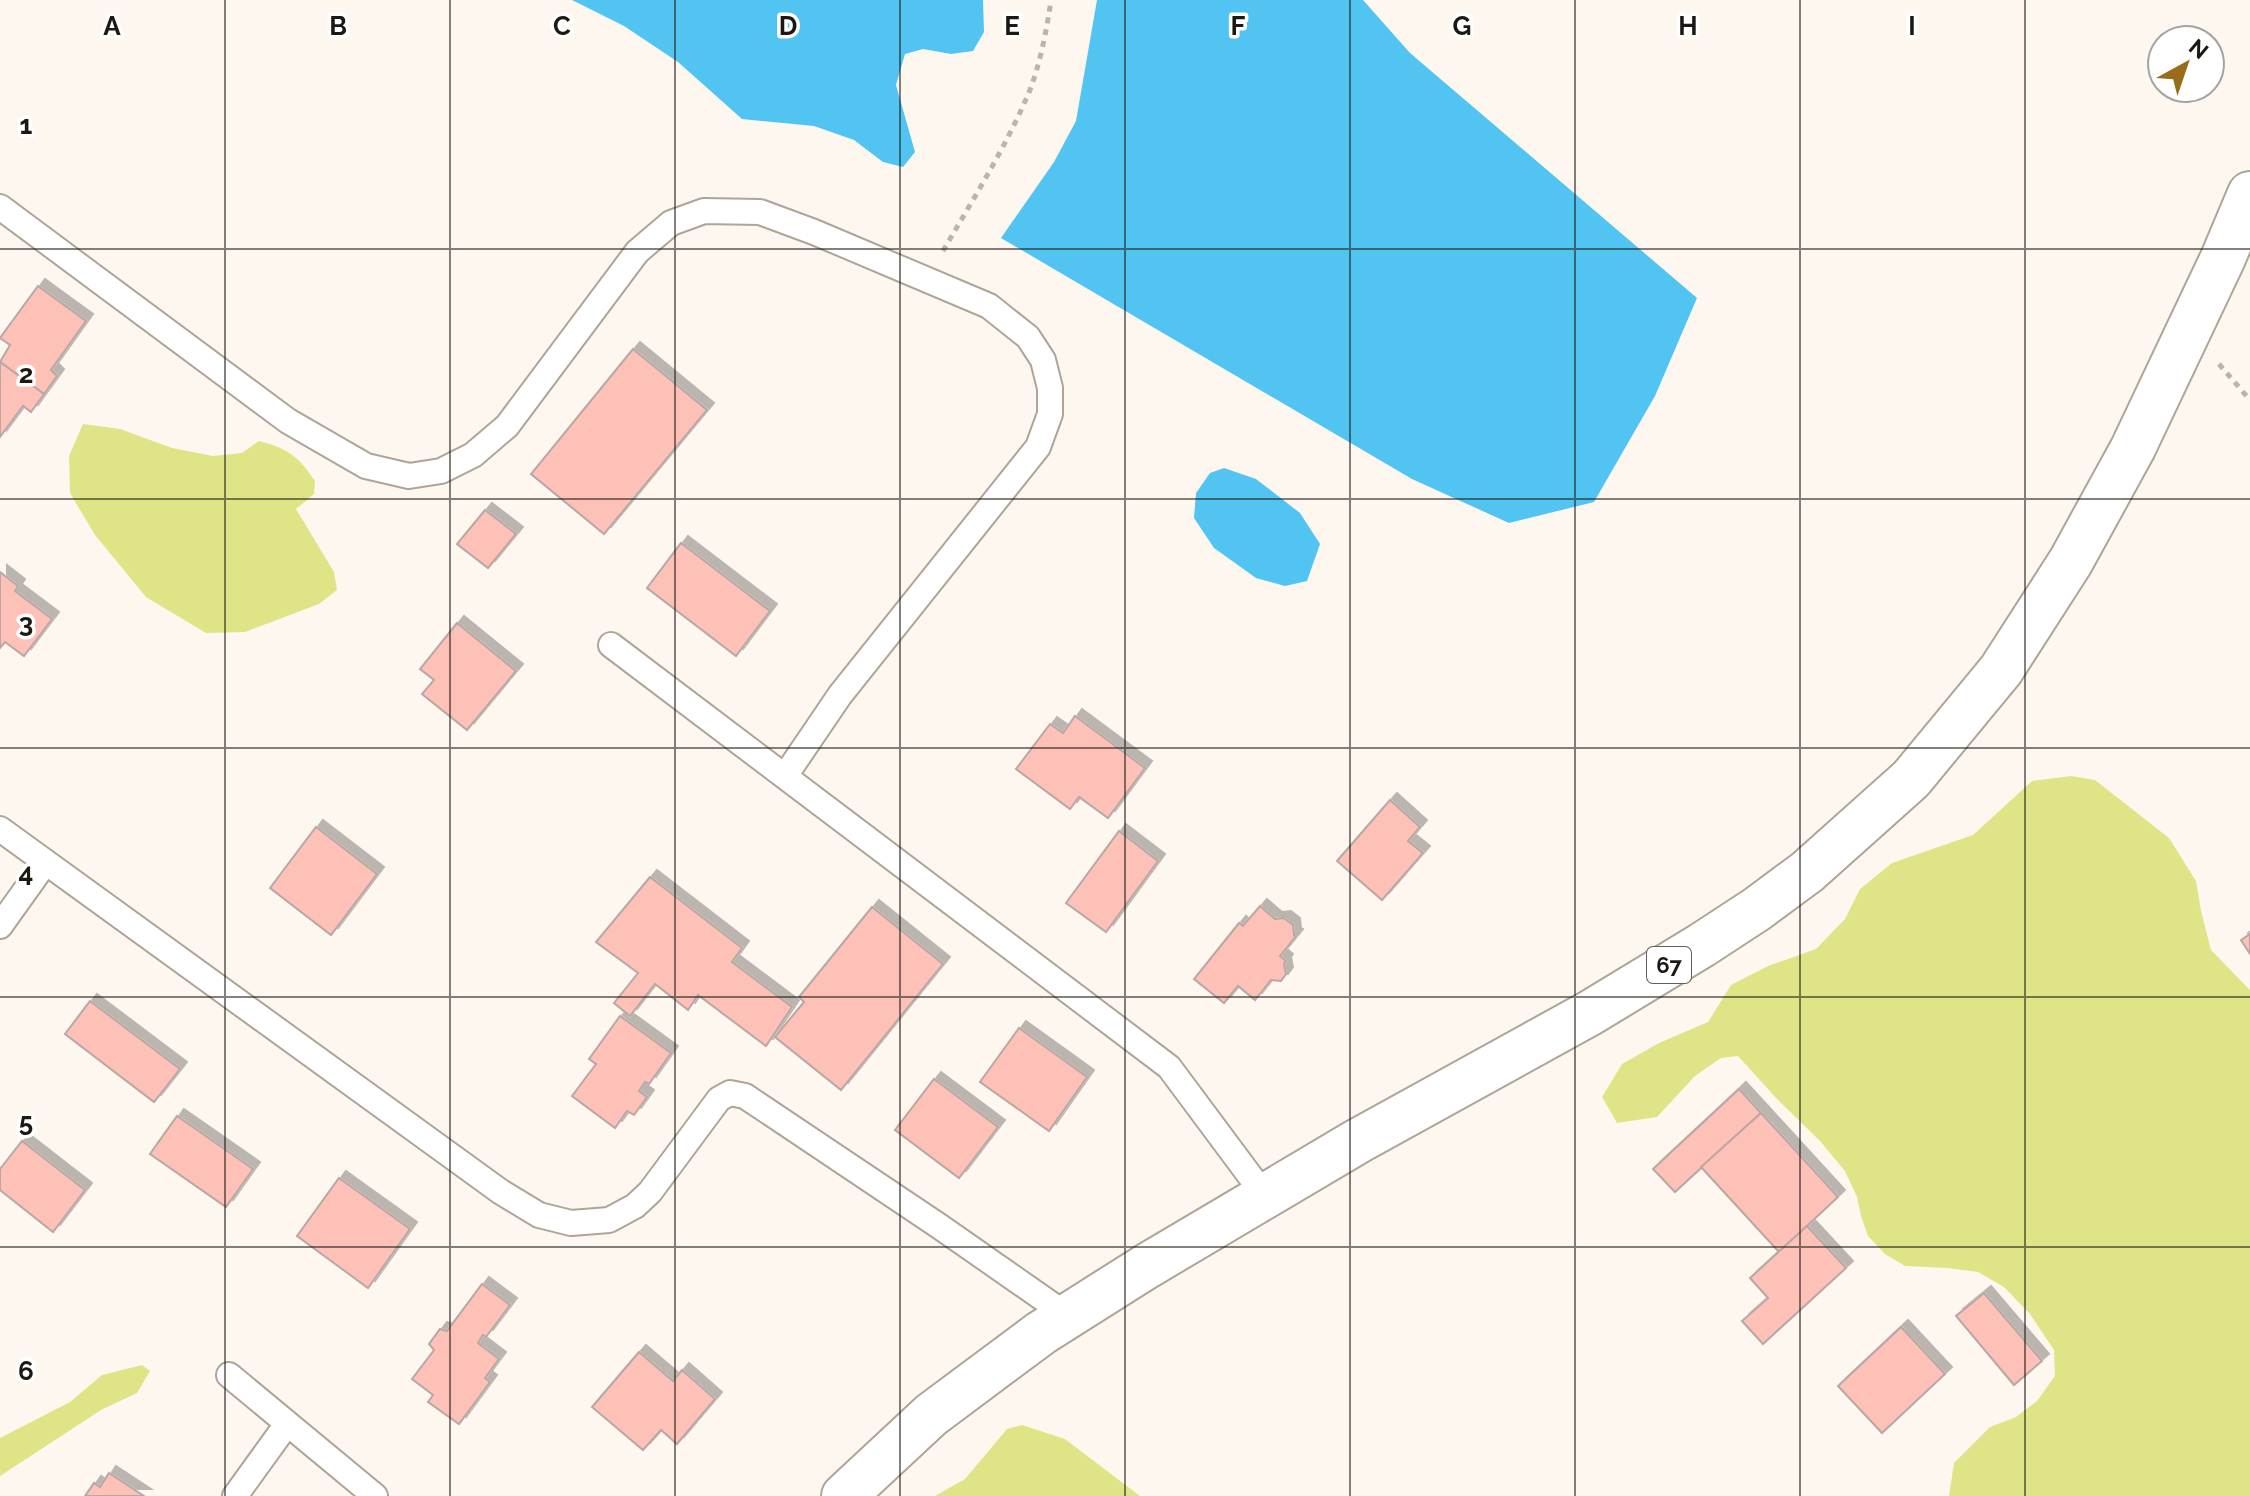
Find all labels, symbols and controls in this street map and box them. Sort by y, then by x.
text: A [103,11,121,41]
text: B [329,11,347,41]
text: C [553,11,571,41]
text: D [779,11,797,41]
text: E [1004,11,1020,41]
text: F [1231,11,1246,41]
text: G [1453,11,1471,41]
text: H [1678,11,1698,41]
text: I [1908,11,1916,41]
north arrow [2146,24,2226,104]
text: N [2184,33,2214,64]
text: 1 [20,110,33,140]
text: 2 [19,359,33,389]
text: 3 [19,608,33,638]
text: 4 [19,858,33,888]
road number: 67 [1647,947,1691,983]
text: 5 [19,1107,33,1137]
text: 6 [18,1356,34,1386]

